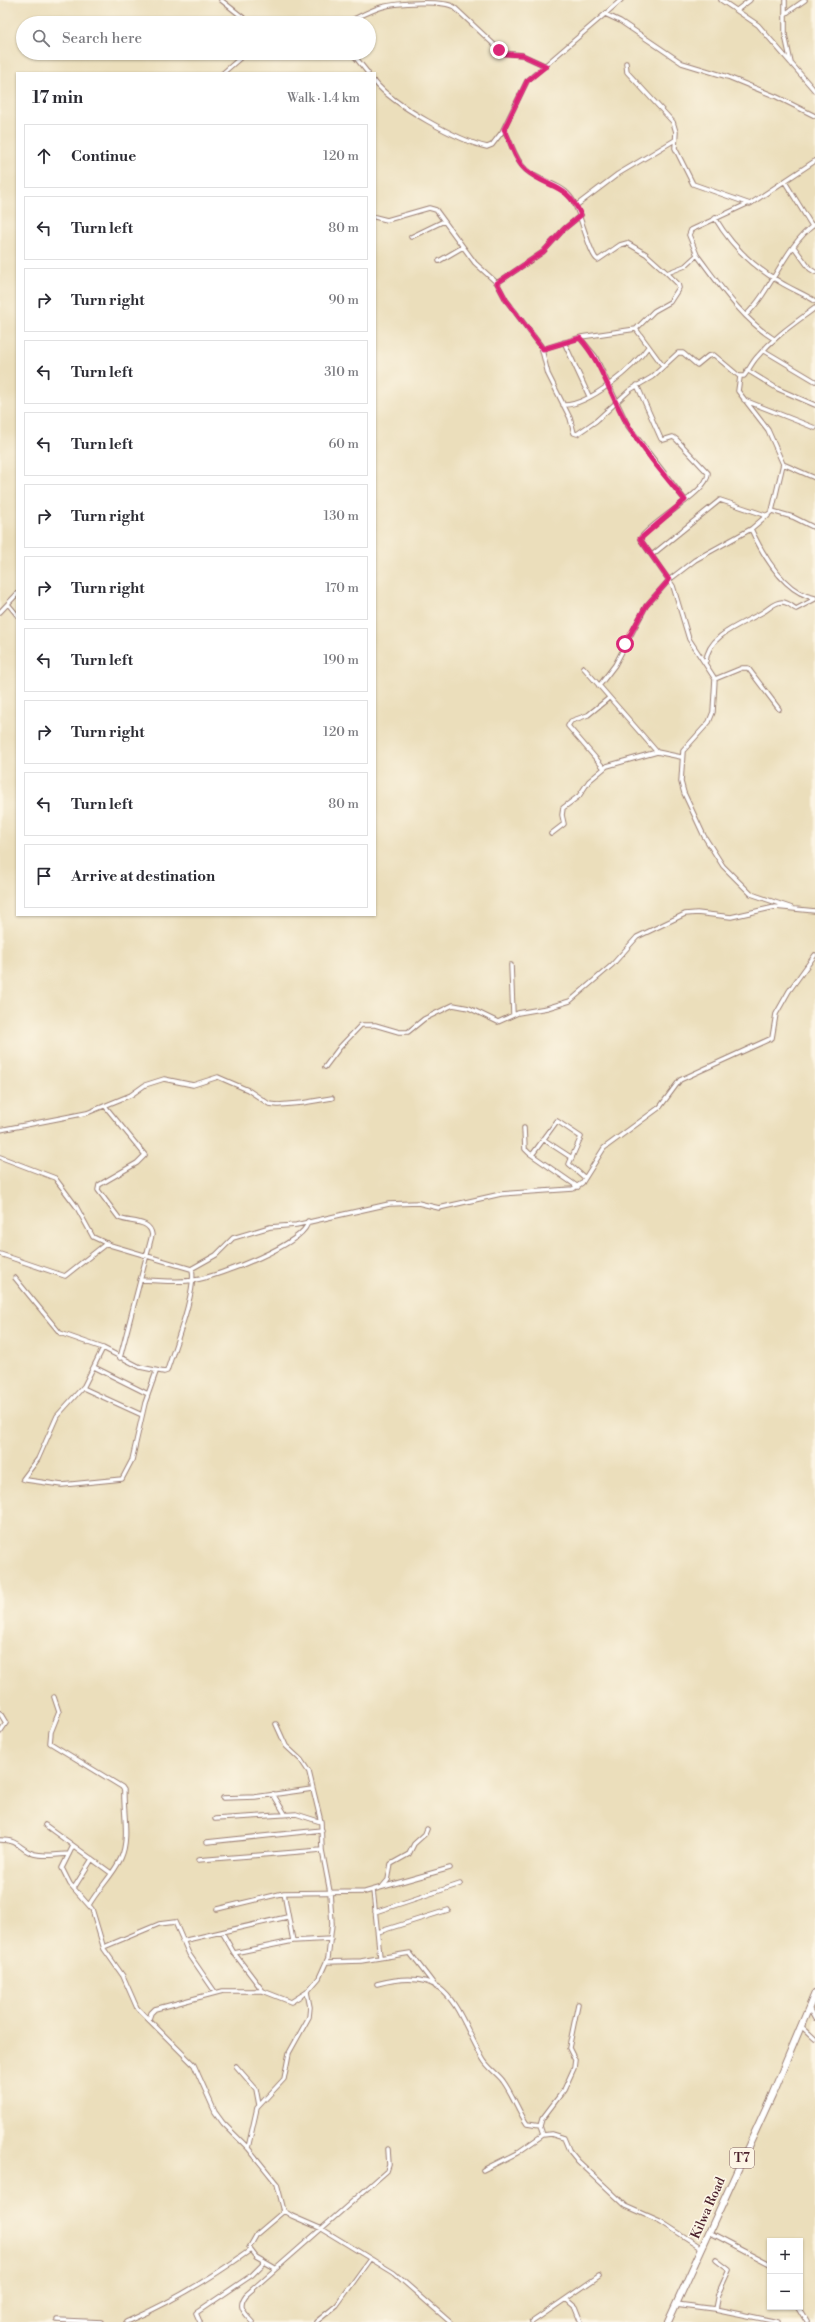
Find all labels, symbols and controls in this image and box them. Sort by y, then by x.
search box [16,16,376,60]
icon: search [30,27,52,49]
text: Search here [62,29,142,48]
route end [490,41,508,59]
text: 17 min [32,87,83,109]
text: Walk · 1.4 km [287,90,360,106]
icon: ahead [33,145,55,167]
text: Continue [71,147,136,166]
text: 120 m [323,148,359,164]
icon: left [33,217,55,239]
text: Turn left [71,219,133,238]
text: 80 m [328,220,359,236]
icon: right [33,289,55,311]
text: Turn right [71,291,145,310]
text: 90 m [328,292,359,308]
icon: left [33,361,55,383]
text: Turn left [71,363,133,382]
text: 310 m [324,364,359,380]
icon: left [33,433,55,455]
text: Turn left [71,435,133,454]
text: 60 m [328,436,359,452]
icon: right [33,505,55,527]
text: Turn right [71,507,145,526]
text: 130 m [324,508,359,524]
icon: right [33,577,55,599]
text: Turn right [71,579,145,598]
text: 170 m [325,580,359,596]
route start [616,635,634,653]
icon: left [33,649,55,671]
text: Turn left [71,651,133,670]
text: 190 m [323,652,359,668]
icon: right [33,721,55,743]
text: Turn right [71,723,145,742]
text: 120 m [323,724,359,740]
icon: left [33,793,55,815]
text: Turn left [71,795,133,814]
text: 80 m [328,796,359,812]
icon: arrive [33,865,55,887]
text: Arrive at destination [71,867,215,886]
road number: T7 [730,2148,754,2168]
street label: Kilwa Road [687,2174,729,2241]
map controls [767,2238,803,2310]
button: + [767,2238,803,2274]
button: − [767,2274,803,2310]

